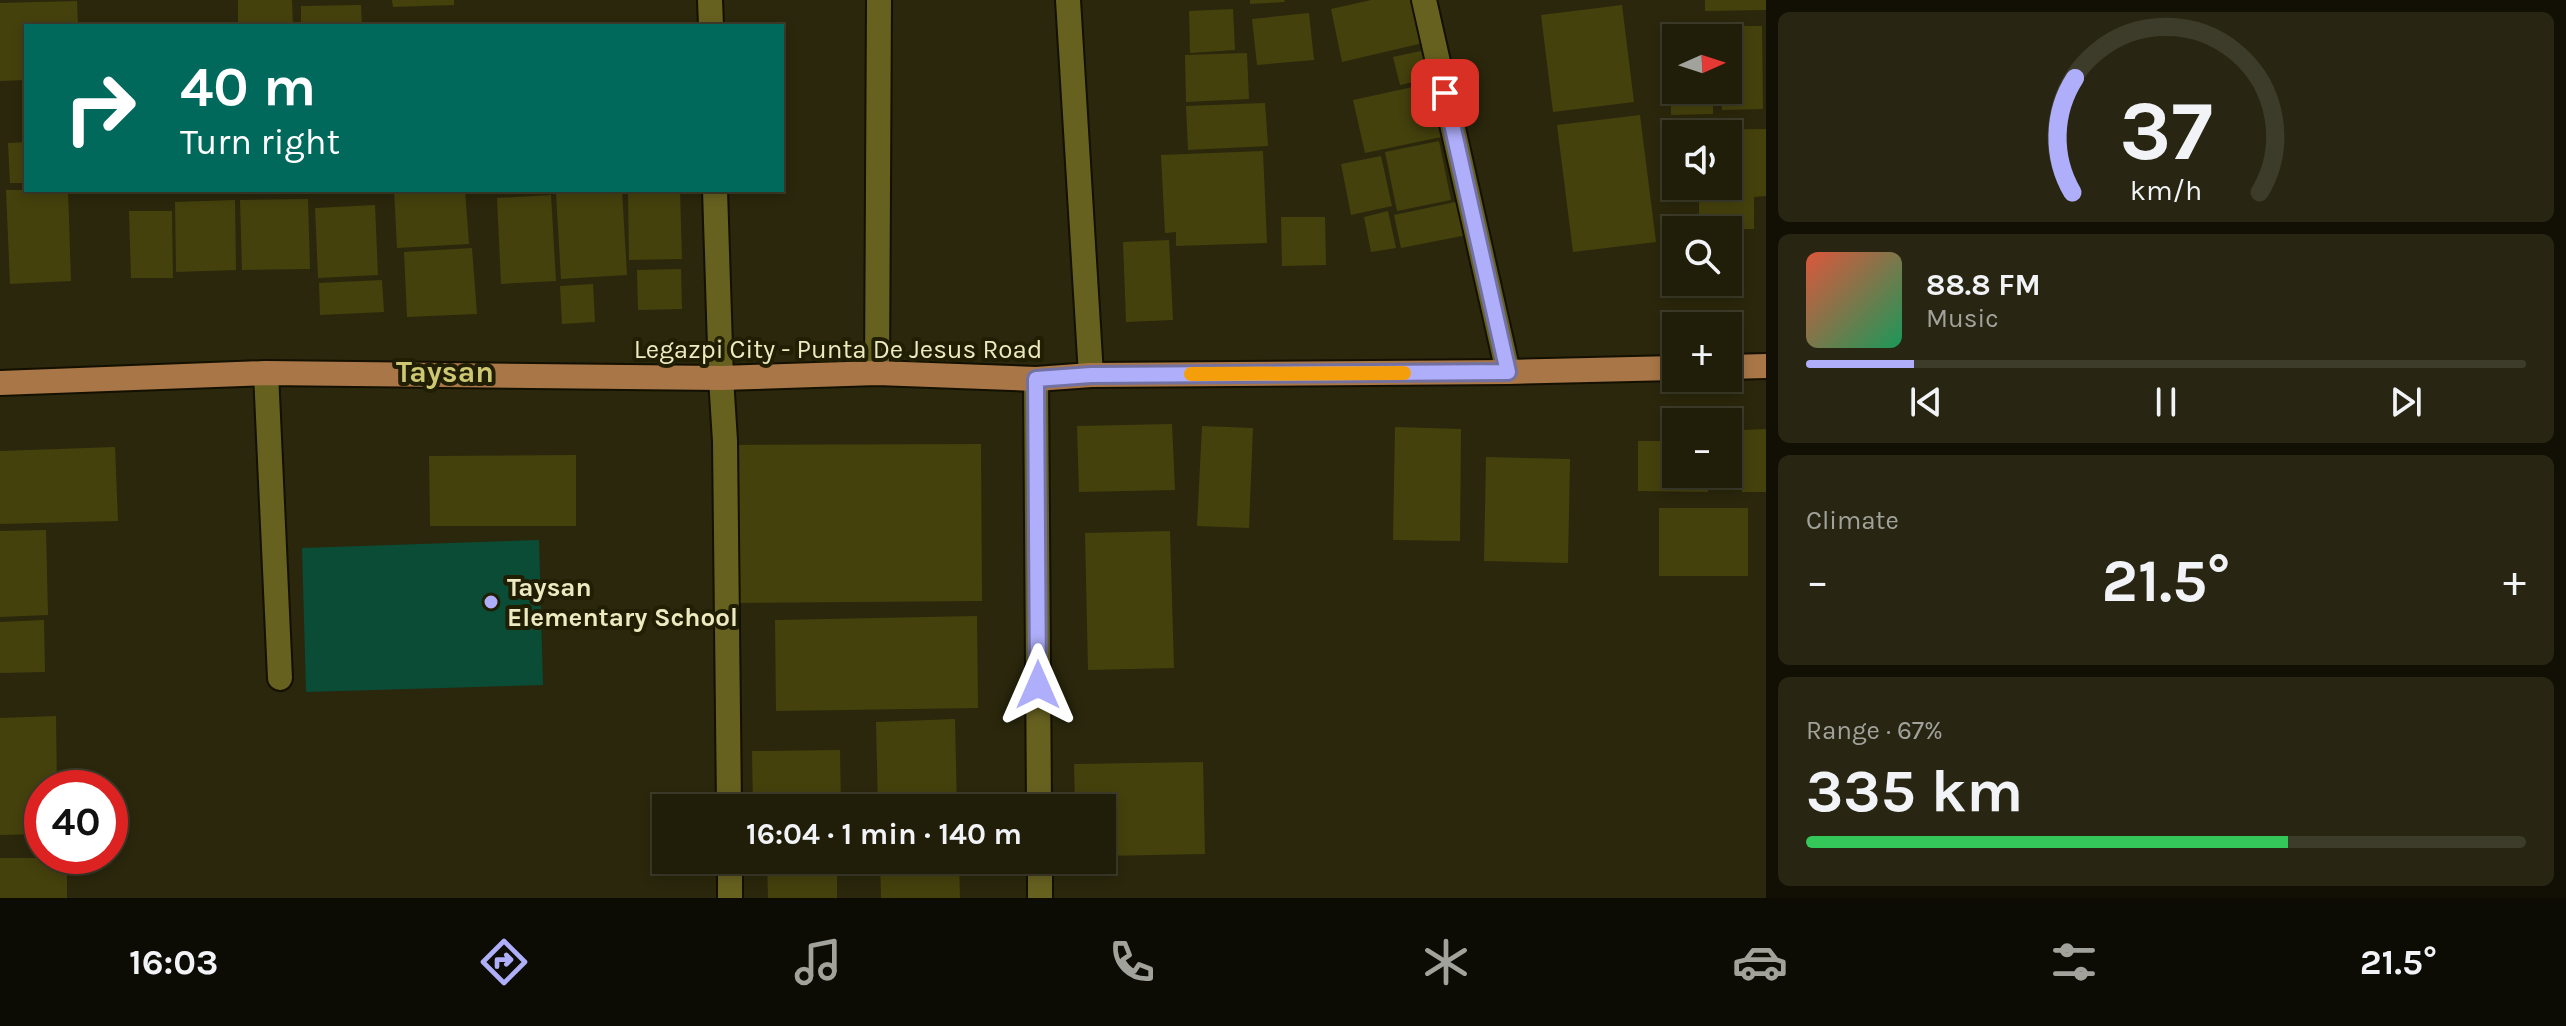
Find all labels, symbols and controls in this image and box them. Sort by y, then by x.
north arrow [1662,24,1742,104]
map controls [1662,24,1742,488]
text: 40 m [180,54,316,119]
icon: right [48,56,152,160]
pin [1411,59,1479,127]
icon: arrive [1423,71,1467,115]
text: 37 [2119,82,2213,179]
button: sound [1662,120,1742,200]
text: Turn right [180,121,340,163]
text: km/h [2130,174,2202,207]
button: search [1662,216,1742,296]
text: 88.8 FM [1926,267,2041,303]
text: Music [1926,303,1999,334]
button: + [1662,312,1742,392]
street label: Legazpi City - Punta De Jesus Road [634,334,1042,365]
district label: Taysan [396,354,494,390]
icon: previous [1904,380,1948,424]
icon: pause [2144,380,2188,424]
icon: next [2384,380,2428,424]
button: − [1662,408,1742,488]
text: Climate [1806,505,1899,536]
text: 21.5° [2102,546,2230,616]
text: − [1806,556,1829,607]
text: + [2503,556,2526,607]
place label: Taysan Elementary School [507,572,738,633]
marker: Taysan Elementary School [482,593,500,611]
position arrow [996,643,1080,727]
text: Range · 67% [1806,715,1943,746]
text: 335 km [1806,756,2023,826]
speed limit sign: 40 [24,770,128,874]
text: 16:04 · 1 min · 140 m [746,816,1022,852]
icon: directions [476,934,532,990]
icon: music [790,934,846,990]
icon: phone [1104,934,1160,990]
icon: climate [1418,934,1474,990]
icon: car [1732,934,1788,990]
icon: filters [2046,934,2102,990]
text: 16:03 [129,941,219,983]
text: 21.5° [2360,941,2437,983]

